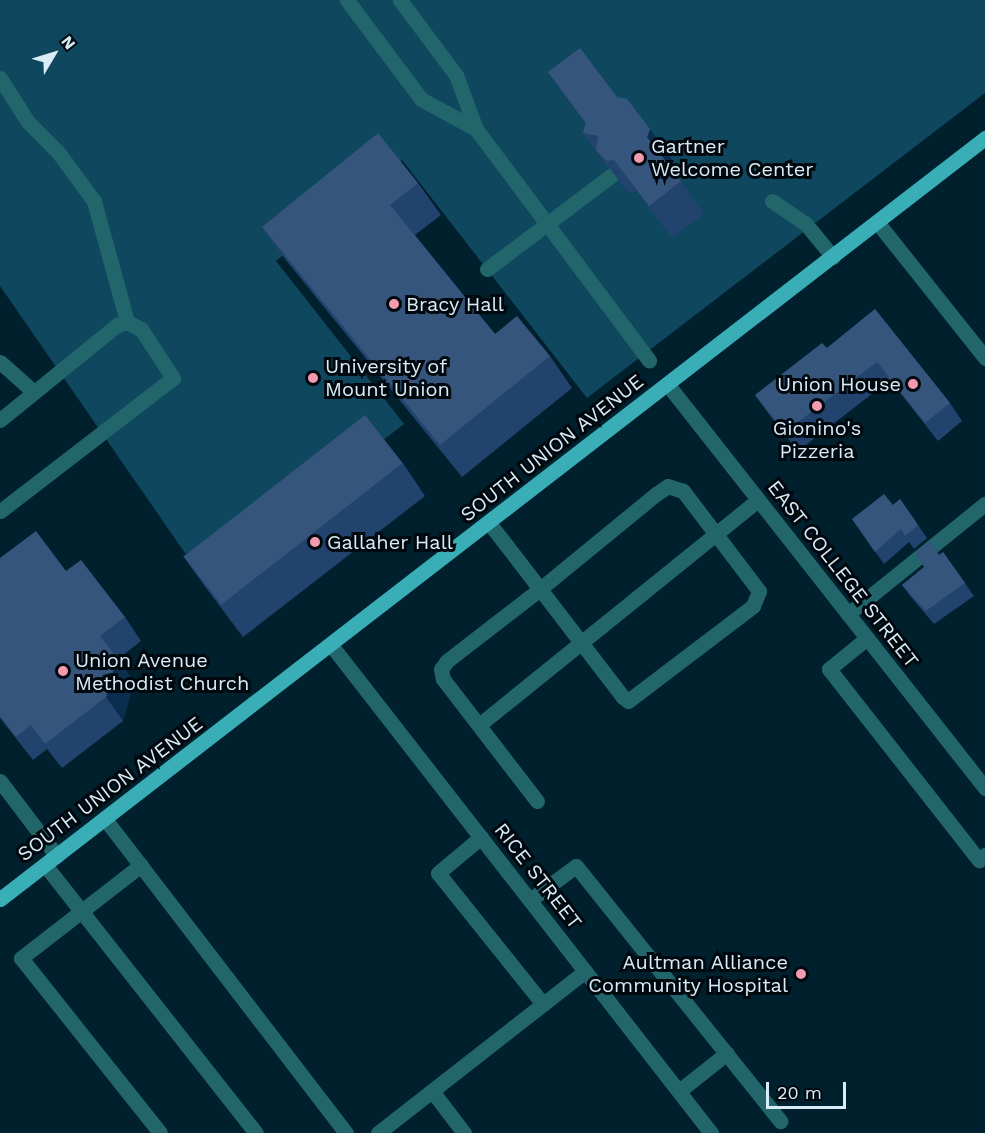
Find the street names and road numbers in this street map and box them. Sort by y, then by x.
street label: SOUTH UNION AVENUE [456,369,648,527]
street label: EAST COLLEGE STREET [762,476,924,672]
street label: SOUTH UNION AVENUE [13,711,207,867]
street label: RICE STREET [489,818,587,934]

